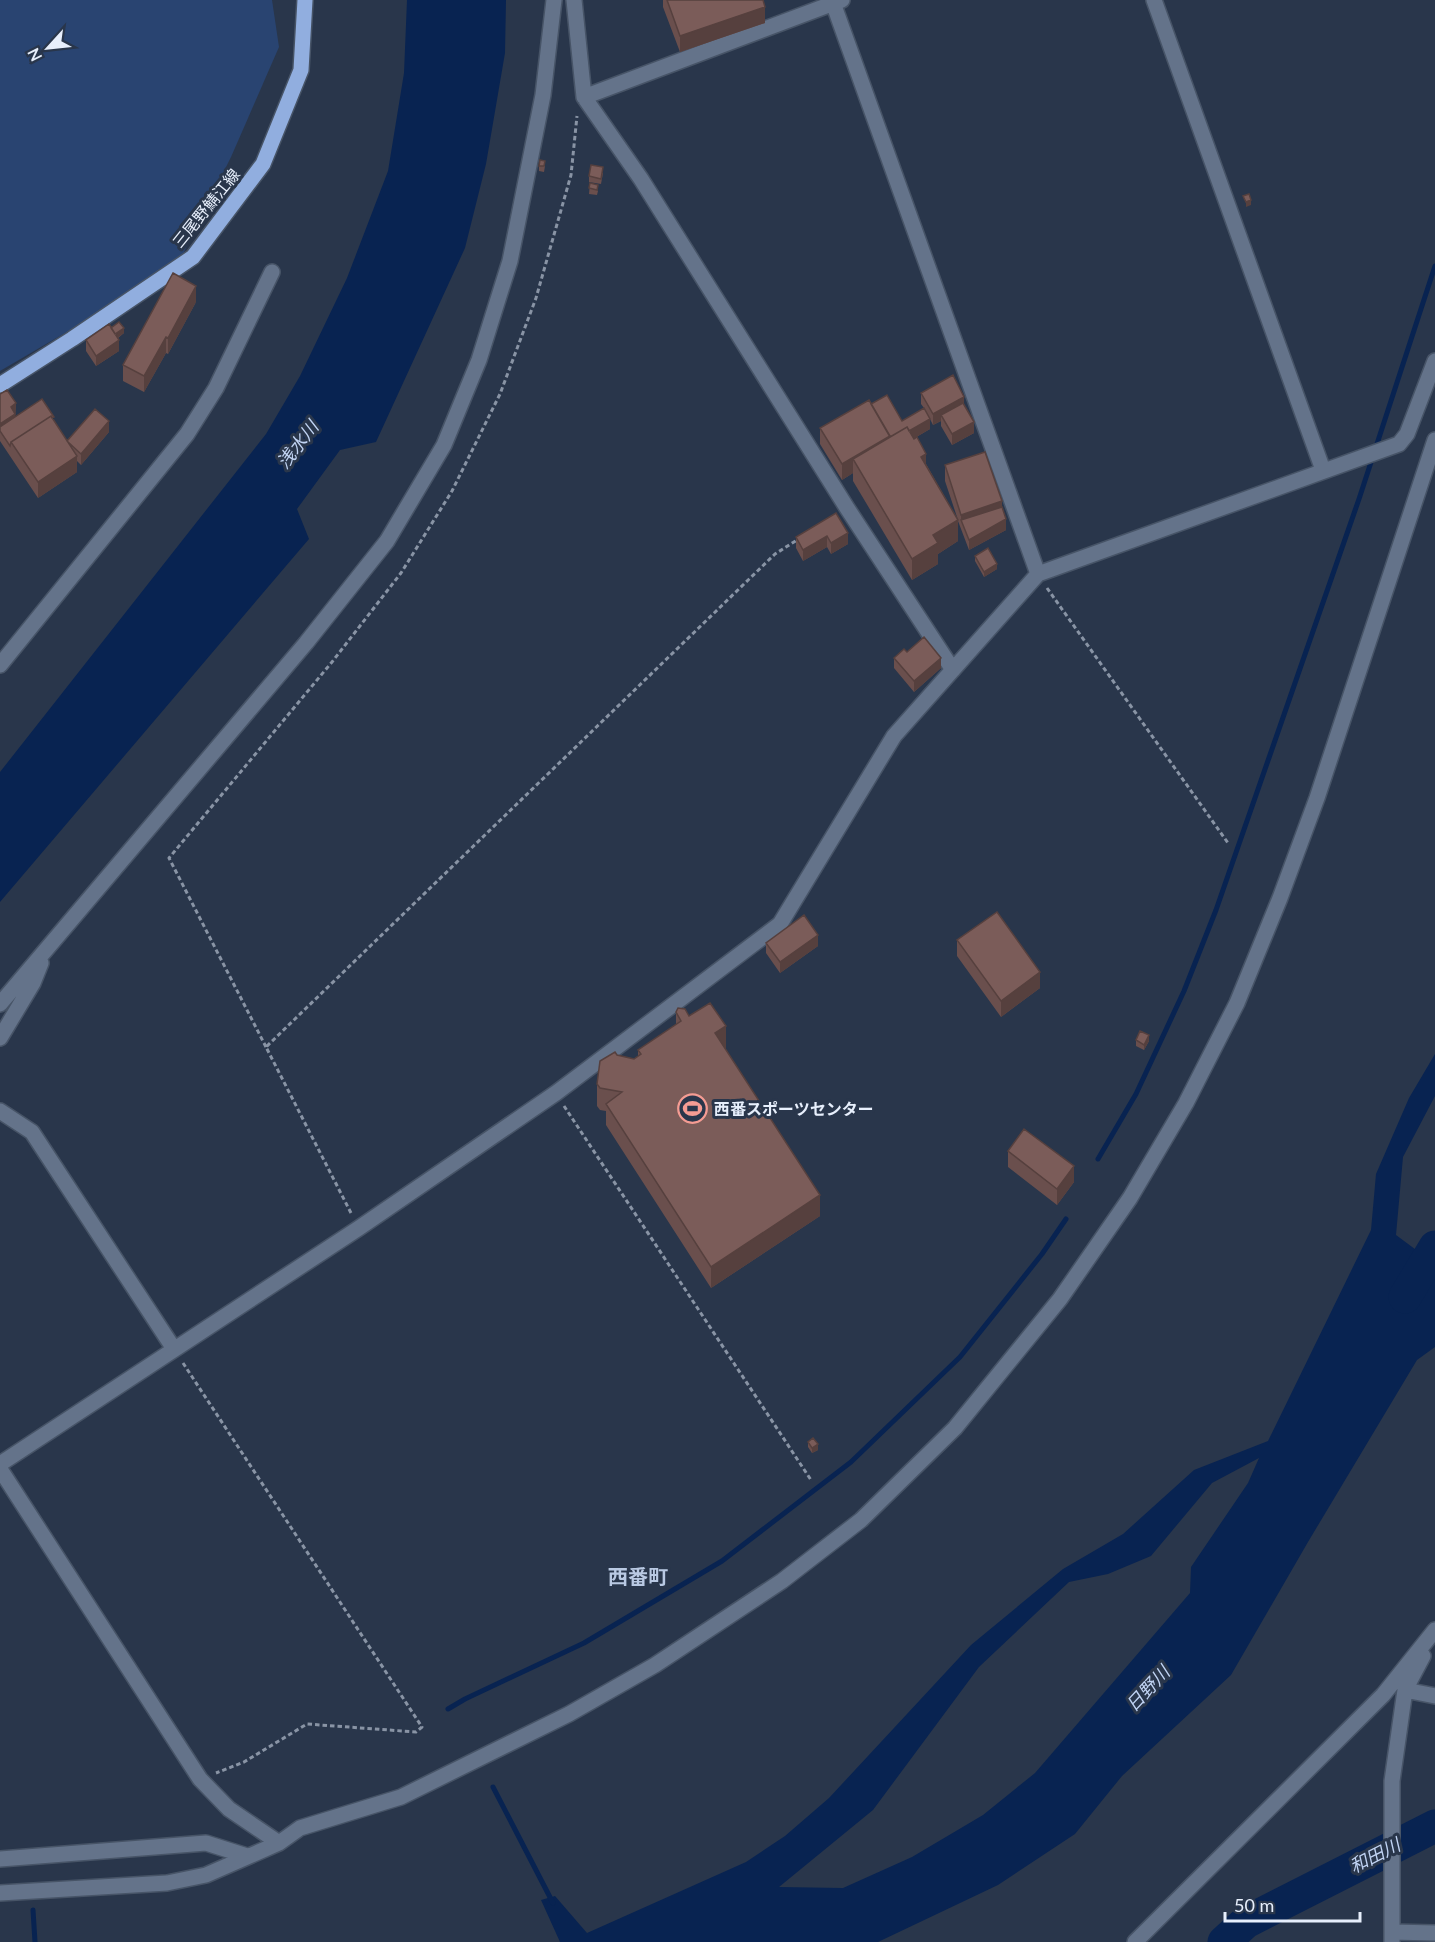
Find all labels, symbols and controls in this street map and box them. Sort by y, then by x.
north arrow [18,18,78,78]
text: N [23,45,45,65]
street label: 三尾野鯖江線 [168,164,243,251]
water label: 浅水川 [272,415,324,472]
sports icon: 西番スポーツセンター [677,1093,709,1125]
place label: 西番スポーツセンター [714,1099,874,1118]
district label: 西番町 [608,1564,668,1588]
water label: 日野川 [1121,1660,1175,1716]
water label: 和田川 [1345,1832,1405,1877]
scale bar [1225,1885,1360,1923]
text: 50 m [1234,1894,1274,1916]

